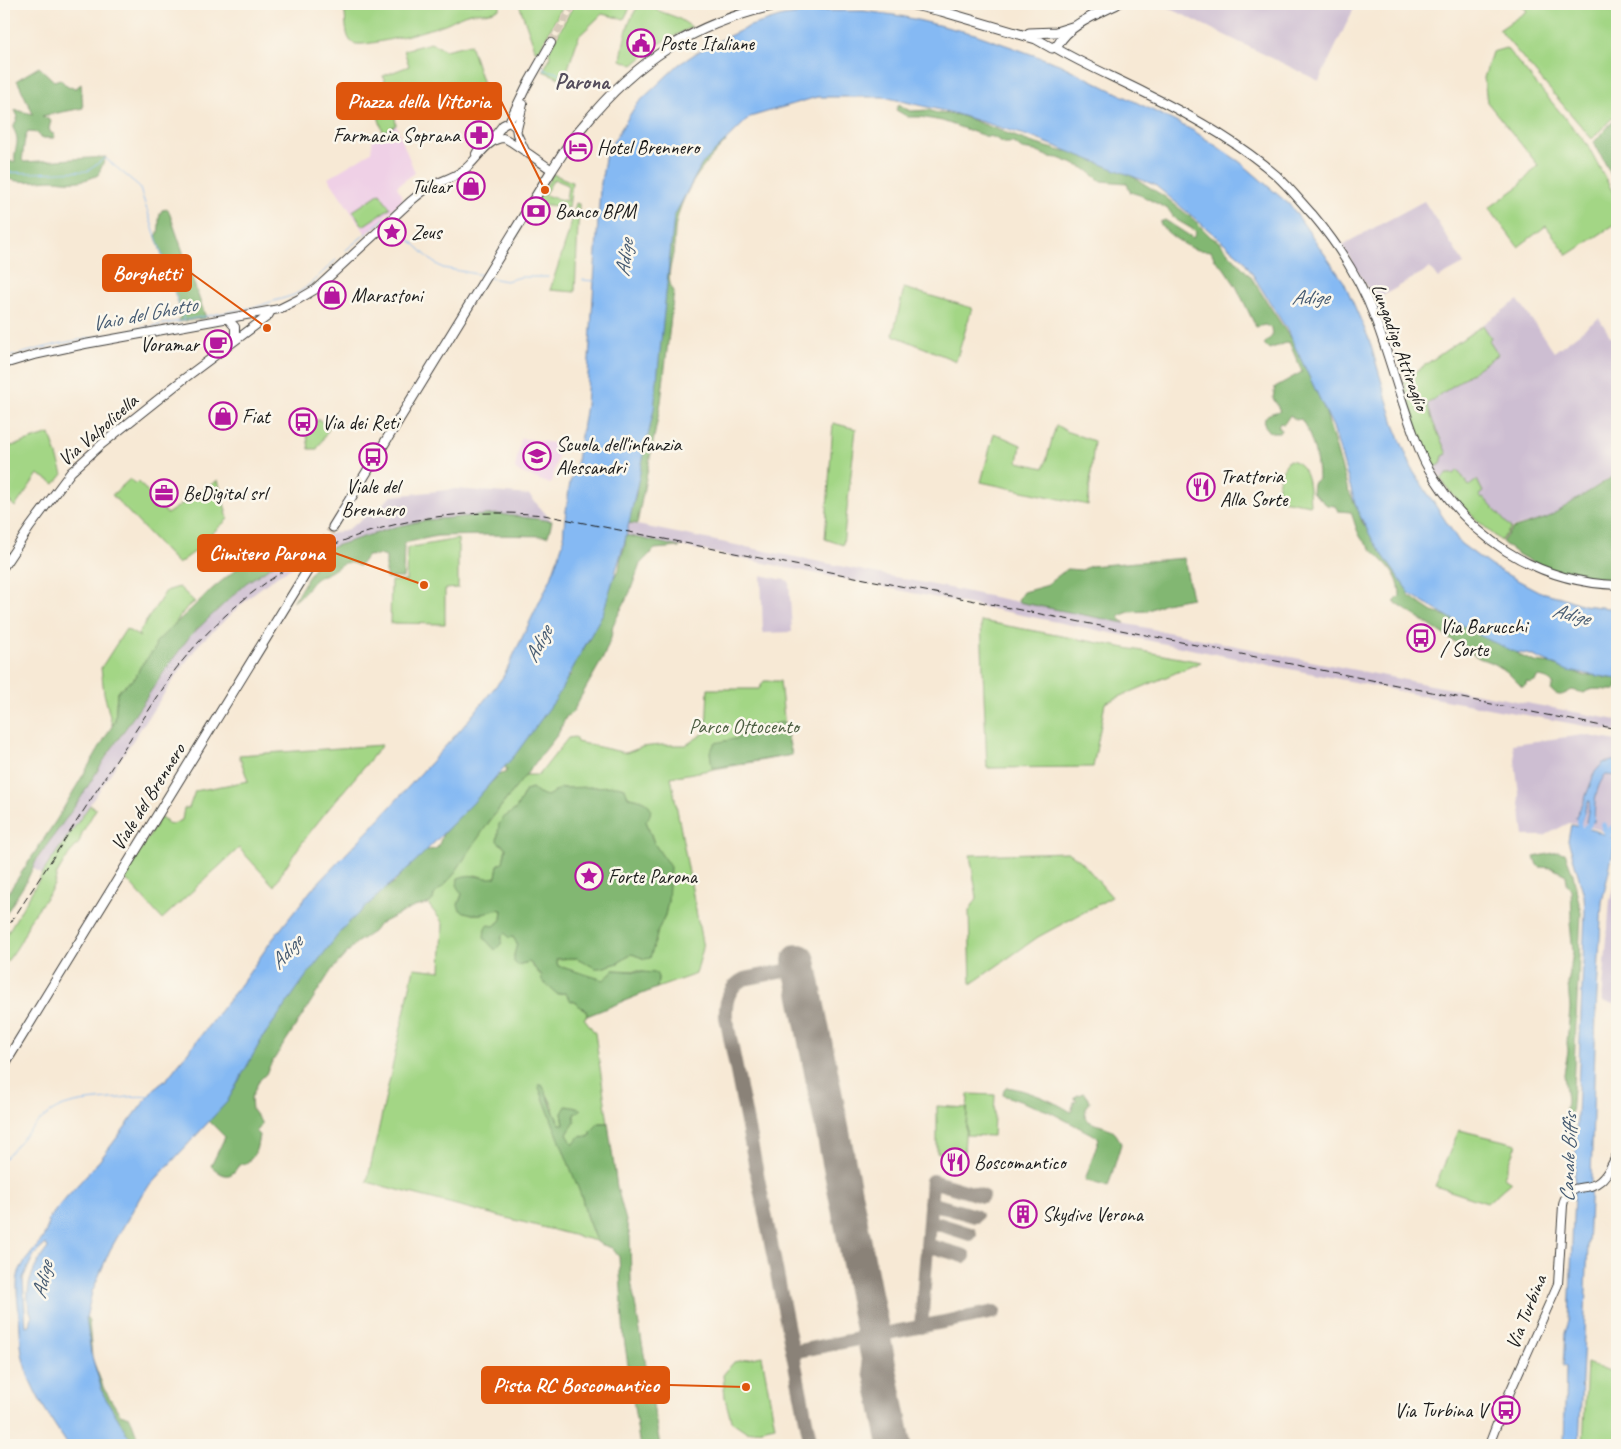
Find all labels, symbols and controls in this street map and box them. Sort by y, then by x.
public building icon: Poste Italiane [626,28,656,58]
place label: Poste Italiane [660,31,755,56]
district label: Parona [555,68,611,96]
callout: Piazza della Vittoria [337,83,501,119]
text: Piazza della Vittoria [347,88,493,114]
pharmacy icon: Farmacia Soprana [464,120,494,150]
place label: Farmacia Soprana [333,123,461,148]
hotel icon: Hotel Brennero [563,132,593,162]
place label: Hotel Brennero [597,135,701,160]
shop icon: Tulear [456,171,486,201]
place label: Tulear [412,174,454,199]
bank icon: Banco BPM [521,196,551,226]
place label: Banco BPM [555,199,637,224]
place icon: Zeus [377,217,407,247]
place label: Zeus [411,220,444,245]
water label: Adige [609,235,640,278]
callout: Borghetti [103,255,191,291]
text: Borghetti [113,260,184,286]
shop icon: Marastoni [317,280,347,310]
street label: Lungadige Attiraglio [1366,280,1435,416]
place label: Marastoni [351,283,425,308]
water label: Adige [1291,284,1332,310]
water label: Vaio del Ghetto [89,291,201,337]
cafe icon: Voramar [203,329,233,359]
place label: Voramar [140,332,201,357]
street label: Via Valpolicella [53,388,144,472]
shop icon: Fiat [208,401,238,431]
place label: Fiat [242,404,272,429]
bus stop icon: Via dei Reti [288,407,318,437]
place label: Via dei Reti [322,410,401,435]
place label: Scuola dell'infanzia Alessandri [556,432,683,480]
school or university icon: Scuola dell'infanzia Alessandri [522,441,552,471]
bus stop icon: Viale del Brennero [358,442,388,472]
place label: Trattoria Alla Sorte [1220,464,1289,512]
restaurant icon: Trattoria Alla Sorte [1186,472,1216,502]
place label: Viale del Brennero [342,474,405,522]
office icon: BeDigital srl [149,478,179,508]
place label: BeDigital srl [183,481,271,506]
callout: Cimitero Parona [198,535,335,571]
text: Cimitero Parona [209,540,327,566]
water label: Adige [1550,597,1595,632]
place label: Via Barucchi / Sorte [1440,614,1529,662]
water label: Adige [518,619,559,666]
bus stop icon: Via Barucchi / Sorte [1406,623,1436,653]
park label: Parco Ottocento [689,714,801,739]
street label: Viale del Brennero [105,738,191,855]
place icon: Forte Parona [574,861,604,891]
place label: Forte Parona [608,864,699,889]
water label: Adige [264,927,310,974]
water label: Canale Biffis [1553,1110,1583,1203]
restaurant icon: Boscomantico [940,1147,970,1177]
place label: Boscomantico [974,1150,1068,1175]
building icon: Skydive Verona [1008,1199,1038,1229]
place label: Skydive Verona [1042,1202,1145,1227]
water label: Adige [25,1256,59,1301]
street label: Via Turbina [1500,1269,1553,1353]
callout: Pista RC Boscomantico [482,1367,669,1403]
text: Pista RC Boscomantico [493,1372,660,1398]
bus stop icon: Via Turbina V [1491,1395,1521,1425]
place label: Via Turbina V [1394,1398,1491,1423]

